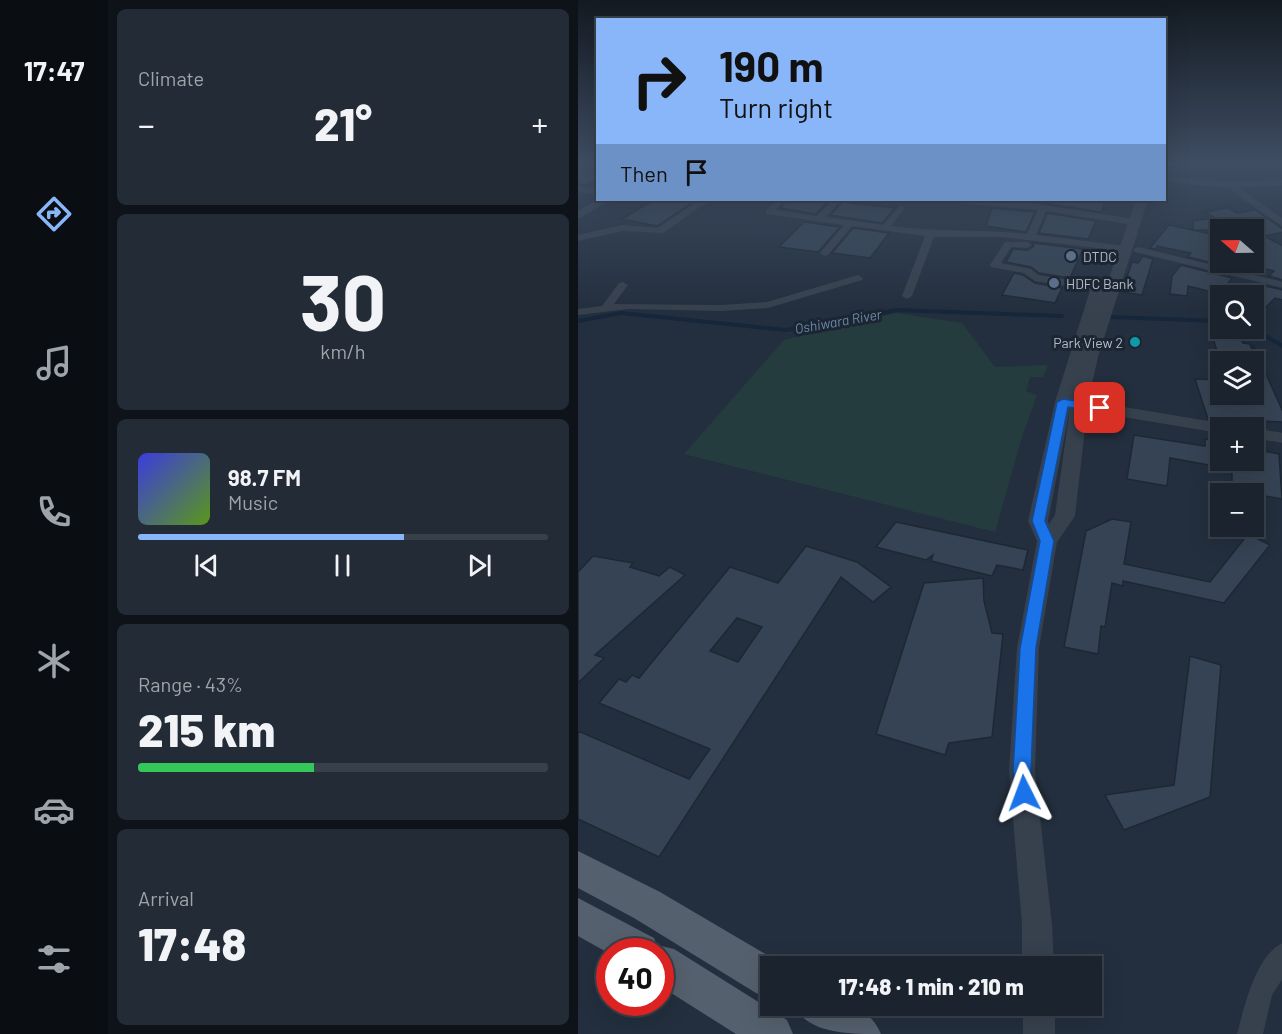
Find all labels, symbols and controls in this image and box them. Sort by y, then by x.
text: 190 m [719,40,824,90]
icon: right [620,42,698,120]
text: 17:47 [24,54,84,86]
text: Climate [138,66,204,90]
text: Turn right [719,91,833,123]
text: 21° [314,96,372,150]
text: − [138,104,155,144]
text: + [531,104,548,144]
icon: arrive [680,156,713,189]
text: Then [620,160,668,186]
icon: directions [33,193,75,235]
north arrow [1210,219,1264,273]
map controls [1210,219,1264,537]
place label: DTDC [1083,248,1117,265]
marker: DTDC [1064,249,1078,263]
text: 30 [300,253,386,347]
place label: HDFC Bank [1066,275,1133,292]
marker: HDFC Bank [1047,276,1061,290]
button: search [1210,285,1264,339]
water label: Oshiwara River [793,305,884,337]
place label: Park View 2 [1053,334,1123,351]
marker: Park View 2 [1128,335,1142,349]
text: km/h [320,339,366,363]
icon: music [33,342,75,384]
button: layers [1210,351,1264,405]
pin [1074,382,1125,433]
icon: arrive [1083,391,1116,424]
button: + [1210,417,1264,471]
text: 98.7 FM [228,464,301,490]
button: − [1210,483,1264,537]
text: Music [228,490,278,514]
icon: phone [33,491,75,533]
icon: previous [190,549,223,582]
icon: pause [326,549,359,582]
icon: next [463,549,496,582]
icon: climate [33,640,75,682]
text: Range · 43% [138,672,243,696]
text: 215 km [138,702,275,756]
position arrow [992,761,1056,825]
icon: car [33,789,75,831]
text: Arrival [138,886,194,910]
text: 17:48 [138,916,246,970]
icon: filters [33,938,75,980]
speed limit sign: 40 [596,938,674,1016]
text: 17:48 · 1 min · 210 m [838,973,1024,999]

